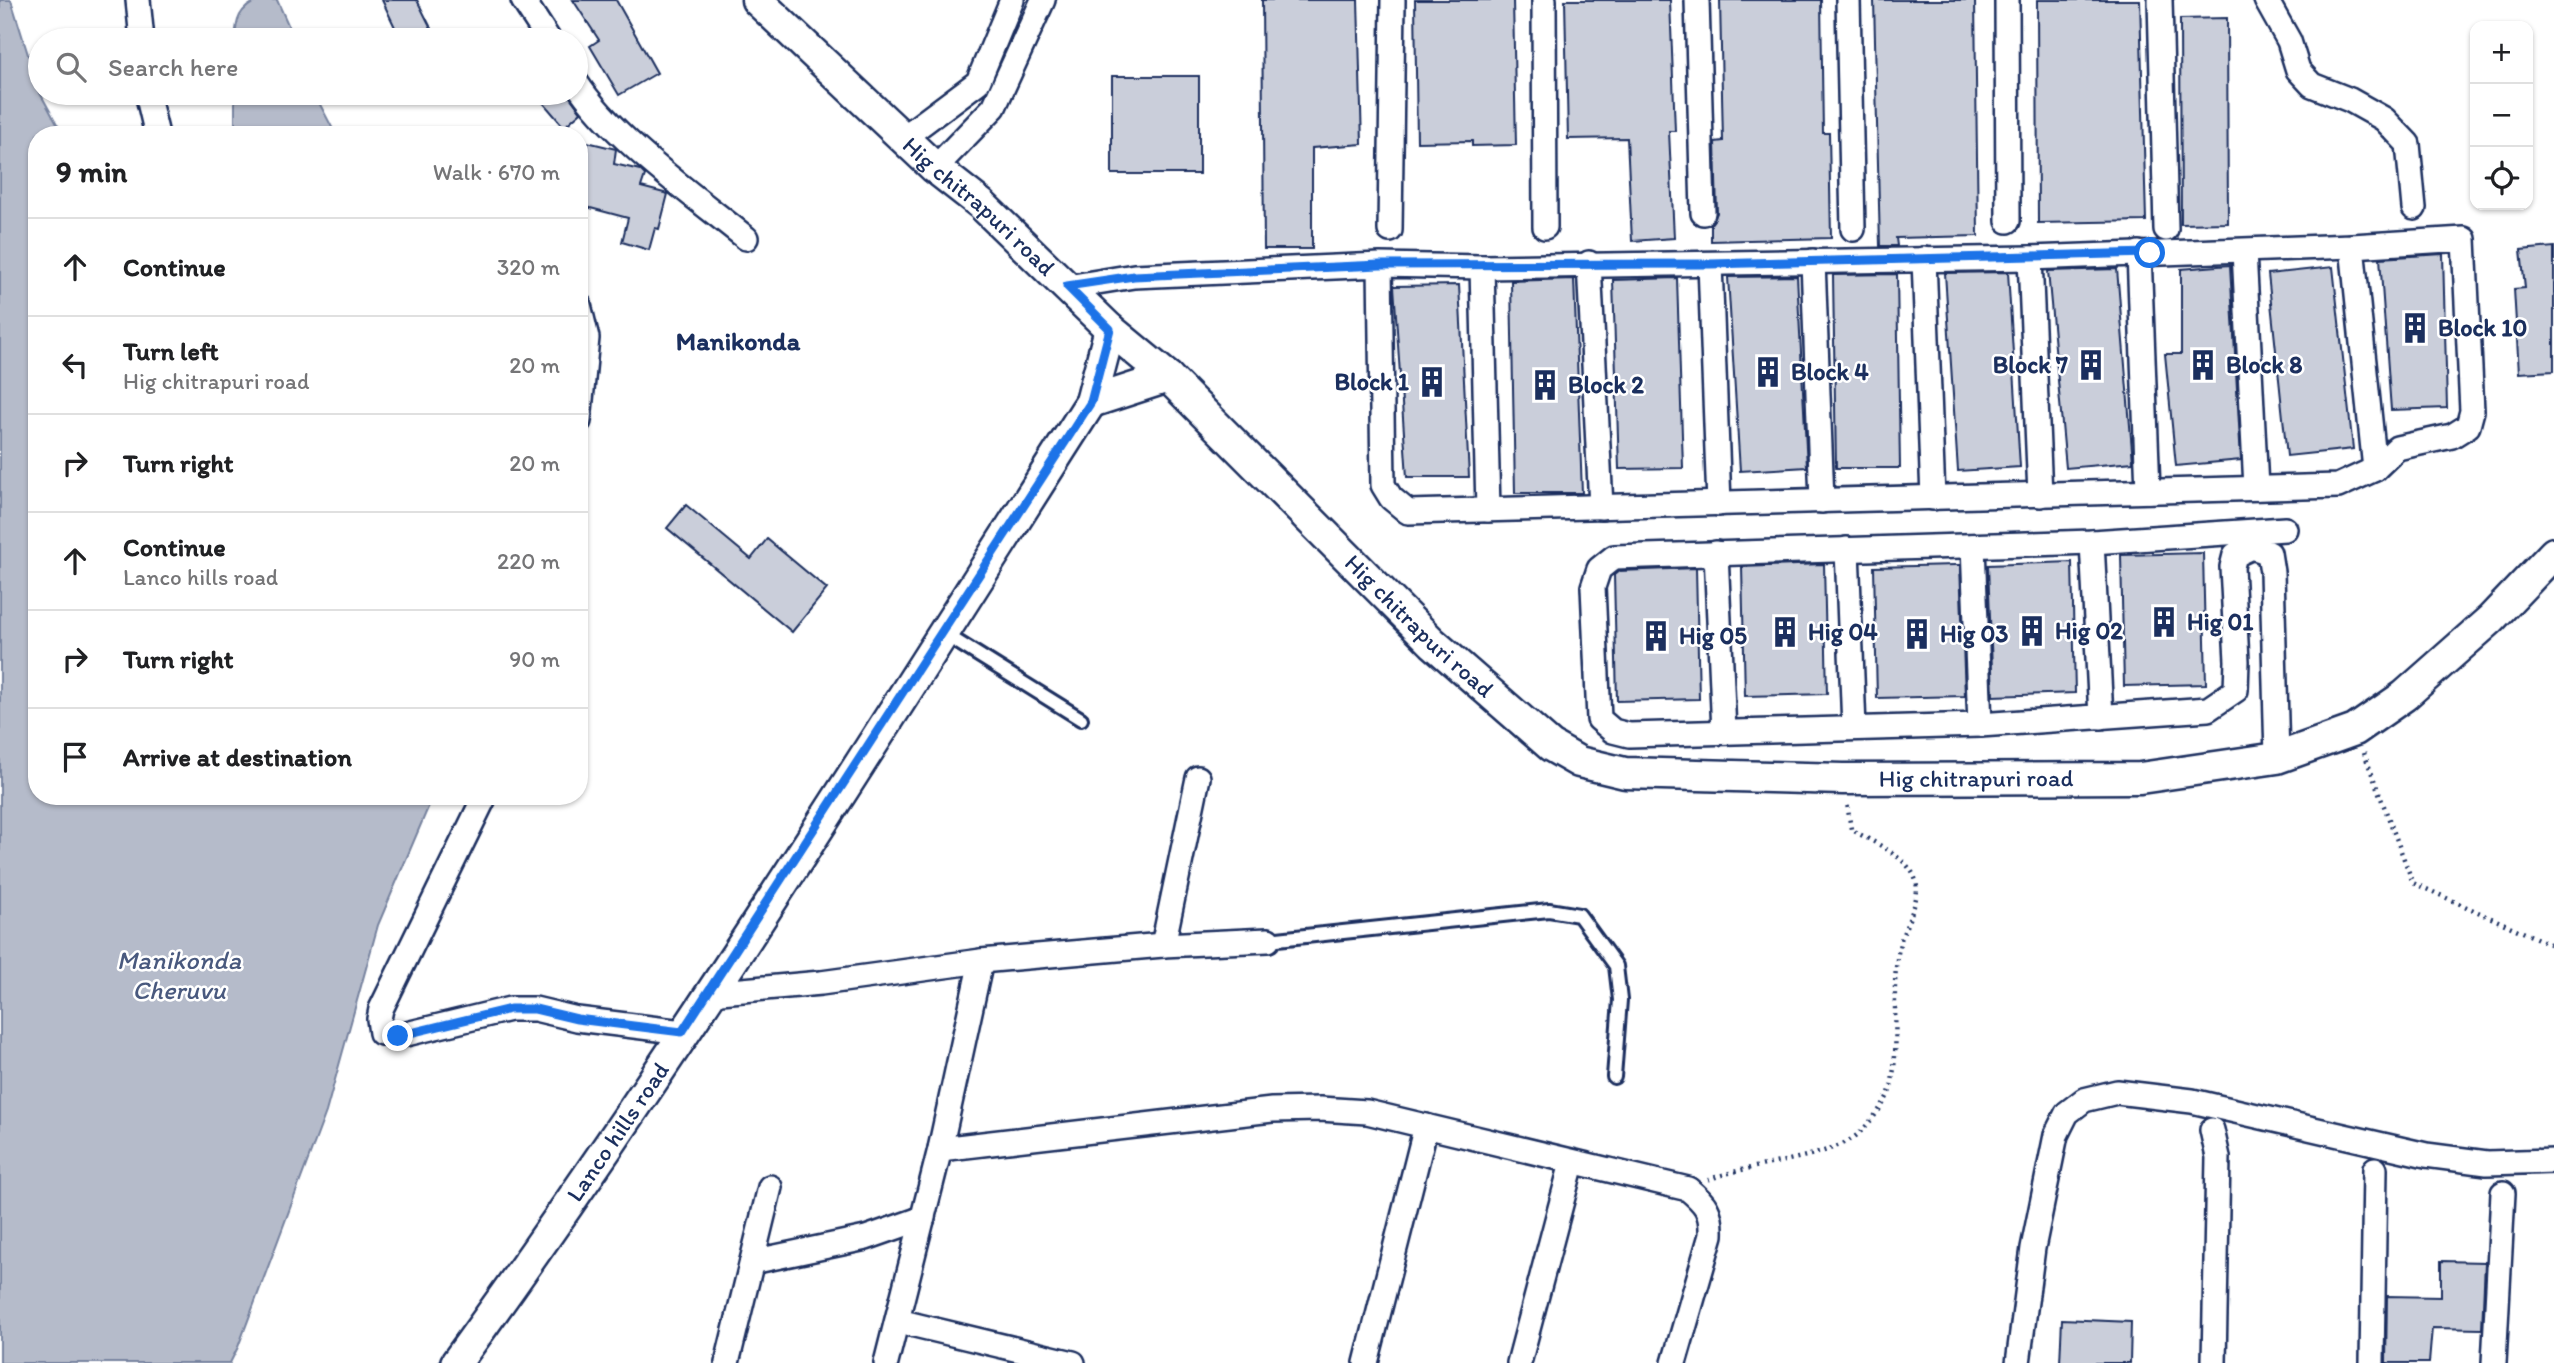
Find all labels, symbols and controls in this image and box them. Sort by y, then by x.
map controls [2470,21,2533,210]
button: + [2470,21,2533,84]
search box [28,28,588,105]
icon: search [52,48,90,86]
text: Search here [108,51,238,83]
button: − [2470,84,2533,147]
street label: Hig chitrapuri road [897,130,1061,282]
button: locate [2470,147,2533,210]
text: 9 min [56,153,127,190]
text: Walk · 670 m [433,158,560,186]
route start [2134,237,2165,268]
icon: ahead [56,248,94,286]
text: Continue [123,251,226,283]
text: 320 m [497,253,560,281]
building icon: Block 10 [2398,311,2432,345]
place label: Block 10 [2438,313,2527,342]
district label: Manikonda [676,325,801,357]
text: Turn left [123,335,219,367]
icon: left [56,346,94,384]
building icon: Block 7 [2074,348,2108,382]
building icon: Block 8 [2186,348,2220,382]
place label: Block 7 [1993,350,2068,379]
place label: Block 8 [2226,350,2302,379]
text: 20 m [509,351,560,379]
building icon: Block 4 [1751,355,1785,389]
place label: Block 4 [1791,357,1869,386]
building icon: Block 1 [1415,365,1449,399]
text: Hig chitrapuri road [123,367,310,395]
place label: Block 1 [1335,367,1410,396]
building icon: Block 2 [1528,368,1562,402]
place label: Block 2 [1568,370,1644,399]
icon: right [56,444,94,482]
text: Turn right [123,447,234,479]
text: 20 m [509,449,560,477]
text: Continue [123,531,226,563]
icon: ahead [56,542,94,580]
text: 220 m [497,547,560,575]
street label: Hig chitrapuri road [1339,548,1500,703]
text: Lanco hills road [123,563,278,591]
building icon: Hig 01 [2147,605,2181,639]
place label: Hig 01 [2187,607,2254,637]
building icon: Hig 02 [2015,614,2049,648]
building icon: Hig 04 [1768,615,1802,649]
place label: Hig 02 [2055,616,2123,646]
place label: Hig 04 [1808,617,1878,647]
building icon: Hig 03 [1900,617,1934,651]
building icon: Hig 05 [1639,619,1673,653]
place label: Hig 03 [1940,619,2008,649]
place label: Hig 05 [1679,621,1747,651]
icon: right [56,640,94,678]
text: Turn right [123,643,234,675]
text: 90 m [509,645,560,673]
icon: arrive [56,738,94,776]
text: Arrive at destination [123,741,352,773]
street label: Hig chitrapuri road [1879,763,2074,793]
water label: Manikonda Cheruvu [117,944,242,1006]
route end [382,1020,413,1051]
street label: Lanco hills road [560,1057,675,1207]

